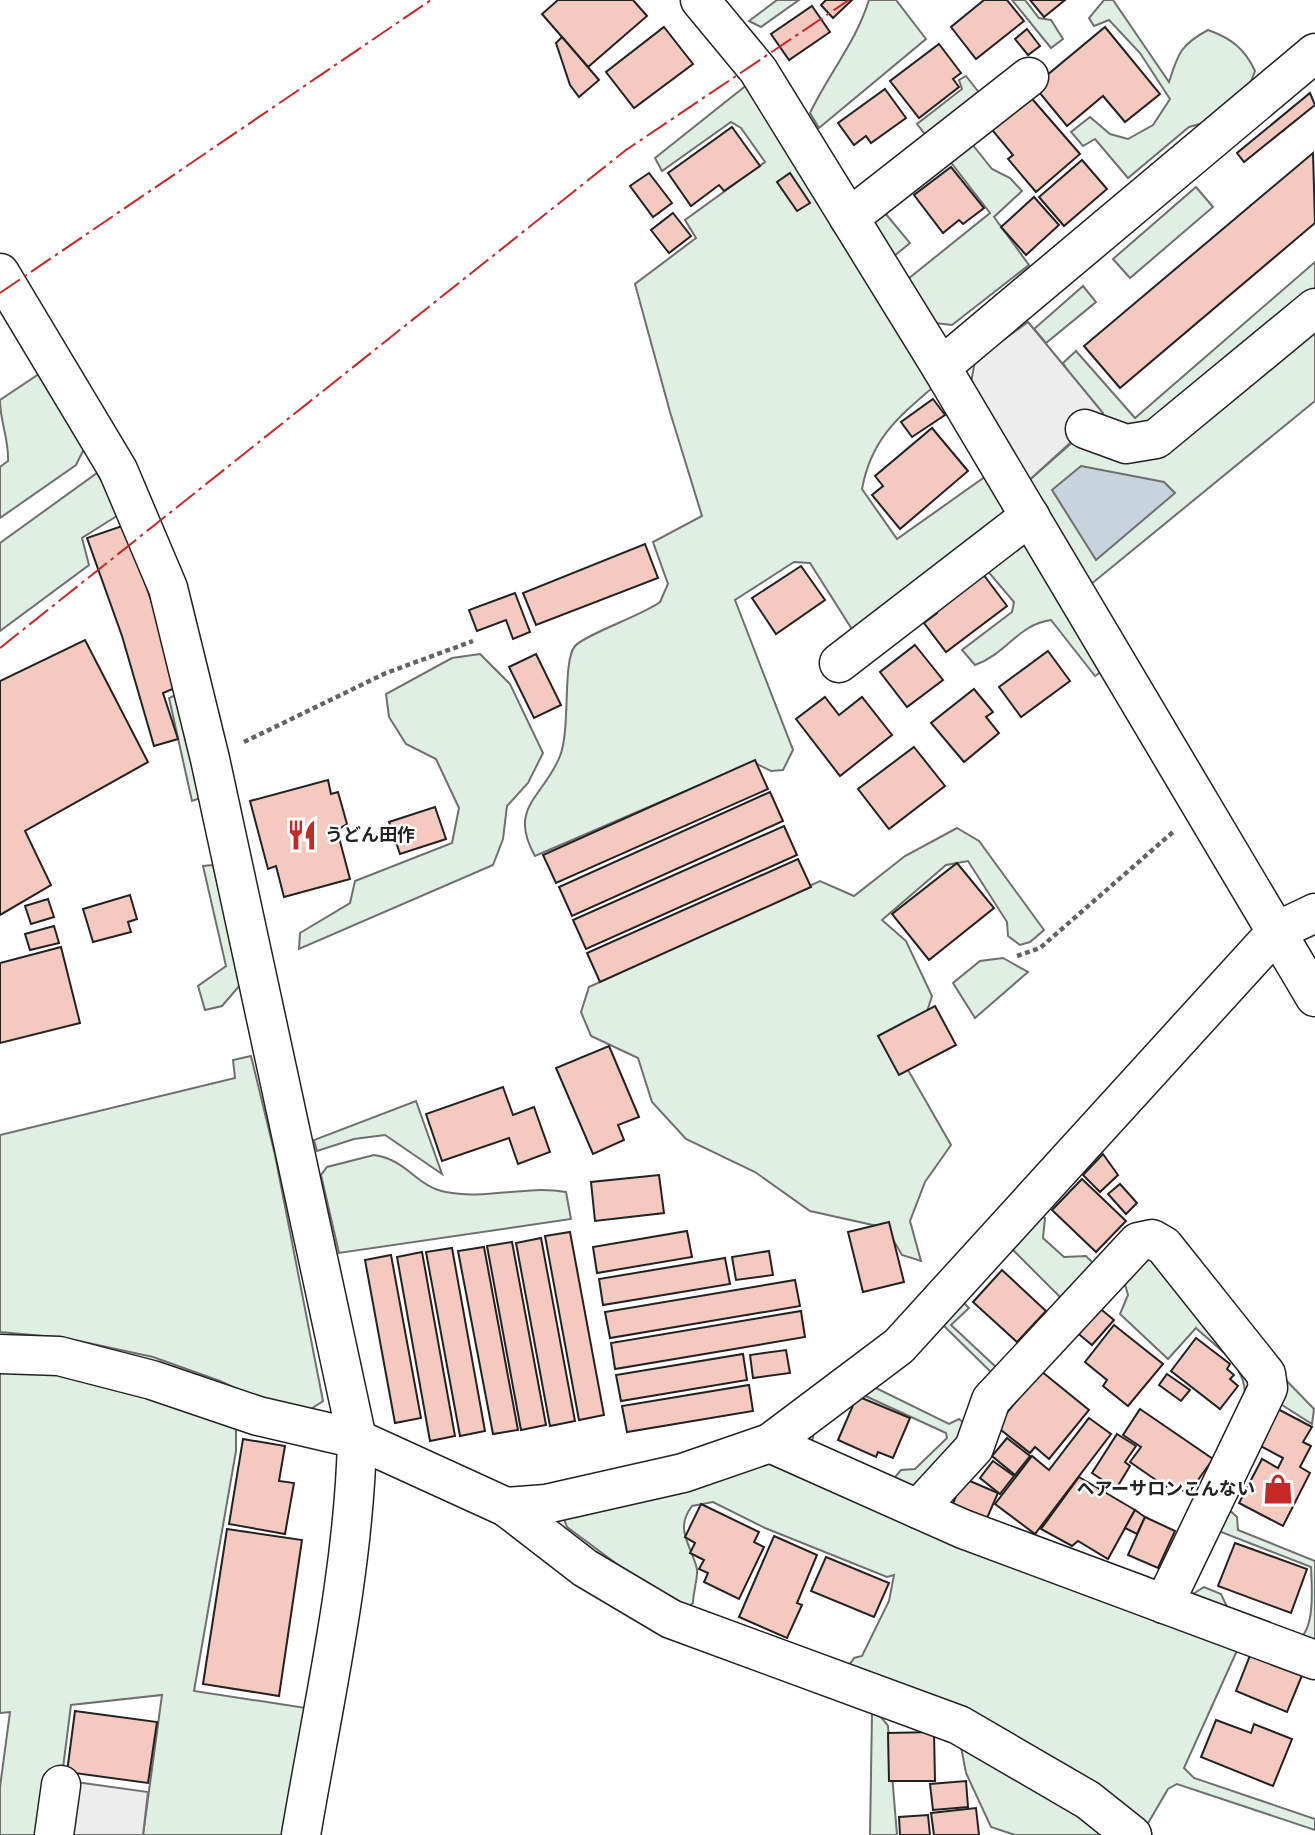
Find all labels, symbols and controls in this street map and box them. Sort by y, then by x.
restaurant icon: うどん田作 [285,818,319,852]
place label: うどん田作 [325,824,415,846]
shop icon: ヘアーサロンこんない [1261,1472,1295,1506]
place label: ヘアーサロンこんない [1076,1478,1255,1500]

